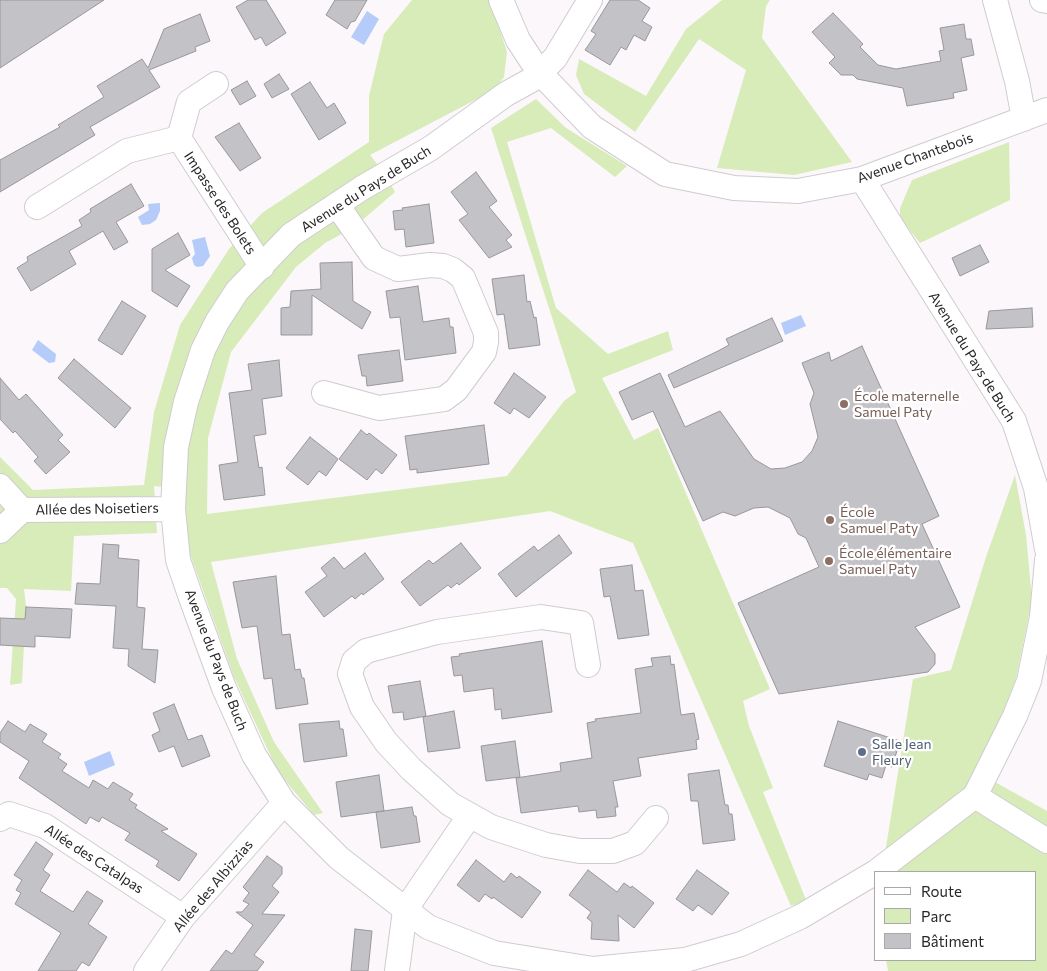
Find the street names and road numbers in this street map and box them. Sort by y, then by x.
street label: Avenue Chantebois [855,129,975,187]
street label: Avenue du Pays de Buch [298,142,434,236]
street label: Impasse des Bolets [180,148,260,258]
street label: Avenue du Pays de Buch [925,289,1019,425]
street label: Allée des Noisetiers [35,500,159,518]
street label: Avenue du Pays de Buch [181,587,251,733]
street label: Allée des Catalpas [42,821,146,897]
street label: Allée des Albizzias [170,837,256,935]

